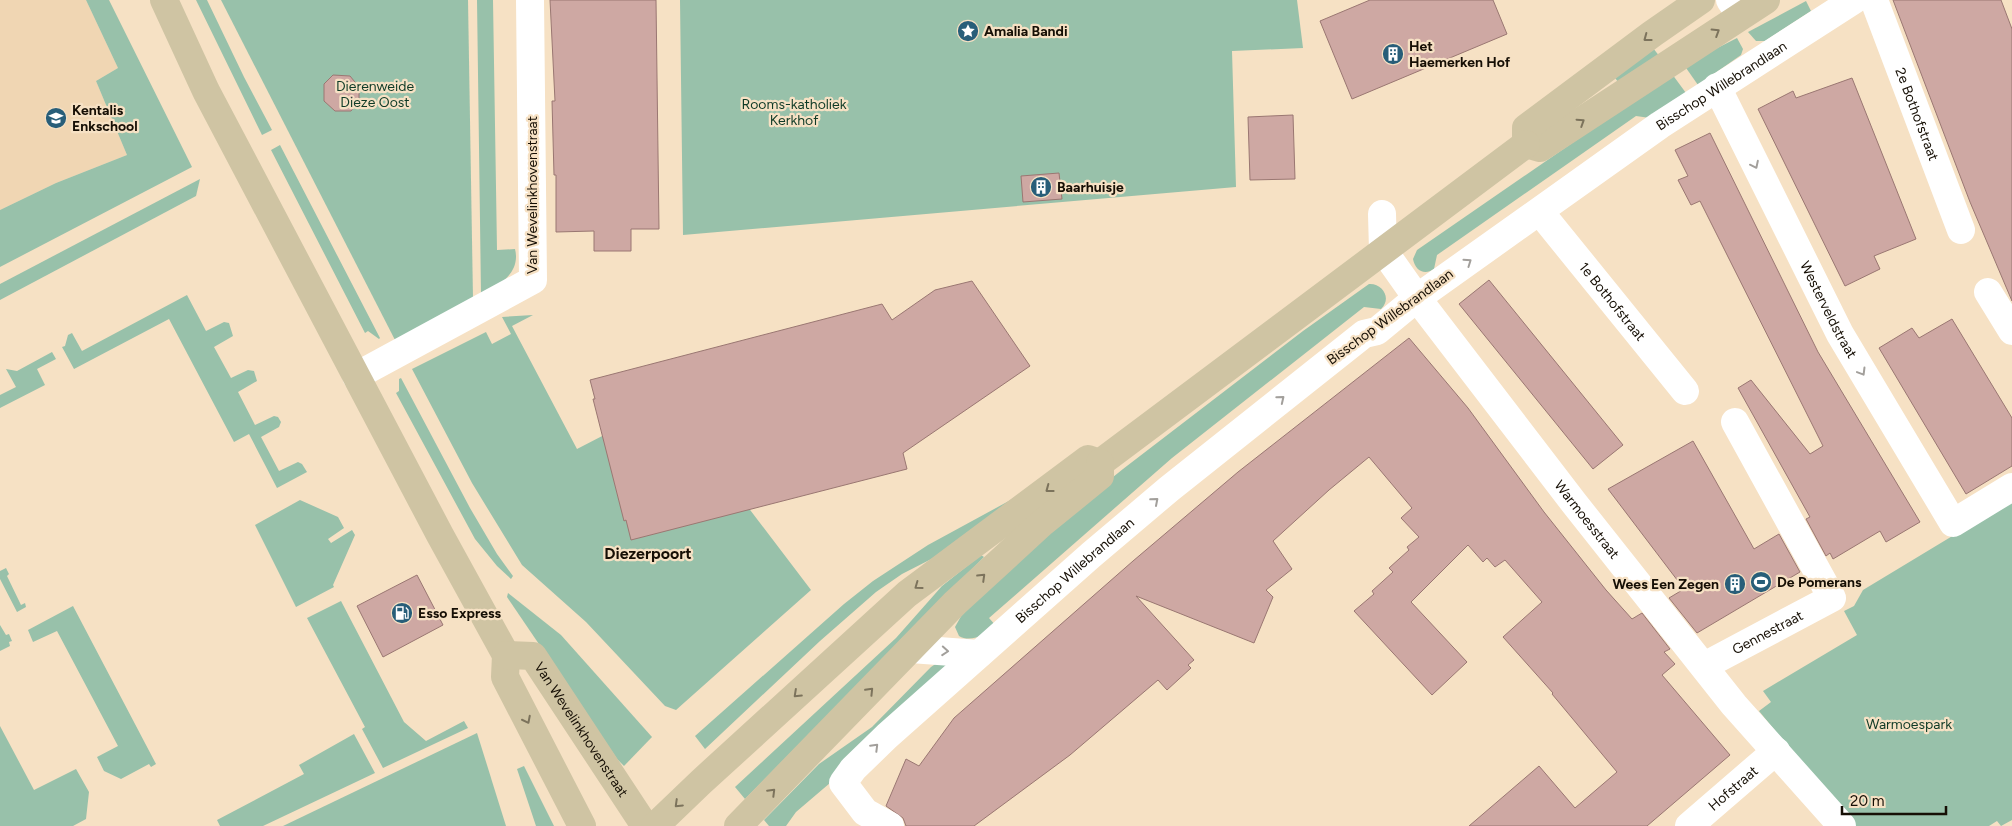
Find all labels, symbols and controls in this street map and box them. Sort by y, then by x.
place icon: Amalia Bandi [956,19,980,43]
place label: Amalia Bandi [984,23,1068,40]
one-way arrow [1711,29,1720,38]
one-way arrow [1643,32,1652,41]
street label: Bisschop Willebrandlaan [1653,37,1790,134]
place label: Het Haemerken Hof [1409,38,1511,71]
building icon: Het Haemerken Hof [1381,42,1405,66]
street label: 2e Bothofstraat [1892,65,1942,163]
park label: Dierenweide Dieze Oost [336,78,414,111]
park label: Rooms-katholiek Kerkhof [741,96,847,129]
place label: Kentalis Enkschool [72,102,138,135]
school or university icon: Kentalis Enkschool [44,106,68,130]
street label: Van Wevelinkhovenstraat [524,116,541,274]
one-way arrow [1575,118,1584,128]
one-way arrow [1749,160,1759,169]
building icon: Baarhuisje [1029,175,1053,199]
place label: Baarhuisje [1057,179,1124,196]
street label: Westerveldstraat [1797,258,1861,361]
one-way arrow [1462,259,1472,268]
street label: 1e Bothofstraat [1576,259,1649,344]
street label: Bisschop Willebrandlaan [1324,265,1457,369]
one-way arrow [1856,366,1866,375]
one-way arrow [1275,396,1284,404]
street label: Warmoesstraat [1551,477,1623,562]
one-way arrow [1045,483,1055,492]
one-way arrow [1149,497,1158,506]
street label: Bisschop Willebrandlaan [1012,514,1138,627]
district label: Diezerpoort [604,544,692,563]
sports icon: De Pomerans [1749,570,1773,594]
building icon: Wees Een Zegen [1723,572,1747,596]
one-way arrow [977,574,986,583]
place label: De Pomerans [1777,574,1862,591]
place label: Wees Een Zegen [1612,576,1719,593]
one-way arrow [914,580,924,589]
fuel station icon: Esso Express [390,601,414,625]
place label: Esso Express [418,605,501,622]
street label: Gennestraat [1729,606,1806,658]
one-way arrow [941,645,949,656]
street label: Van Wevelinkhovenstraat [531,659,632,800]
one-way arrow [794,688,803,697]
one-way arrow [864,688,873,697]
one-way arrow [521,715,531,724]
park label: Warmoespark [1866,716,1952,733]
one-way arrow [870,744,879,753]
street label: Hofstraat [1705,762,1761,814]
scale bar [1842,784,1946,816]
one-way arrow [767,789,776,798]
text: 20 m [1850,792,1884,810]
one-way arrow [675,798,684,807]

